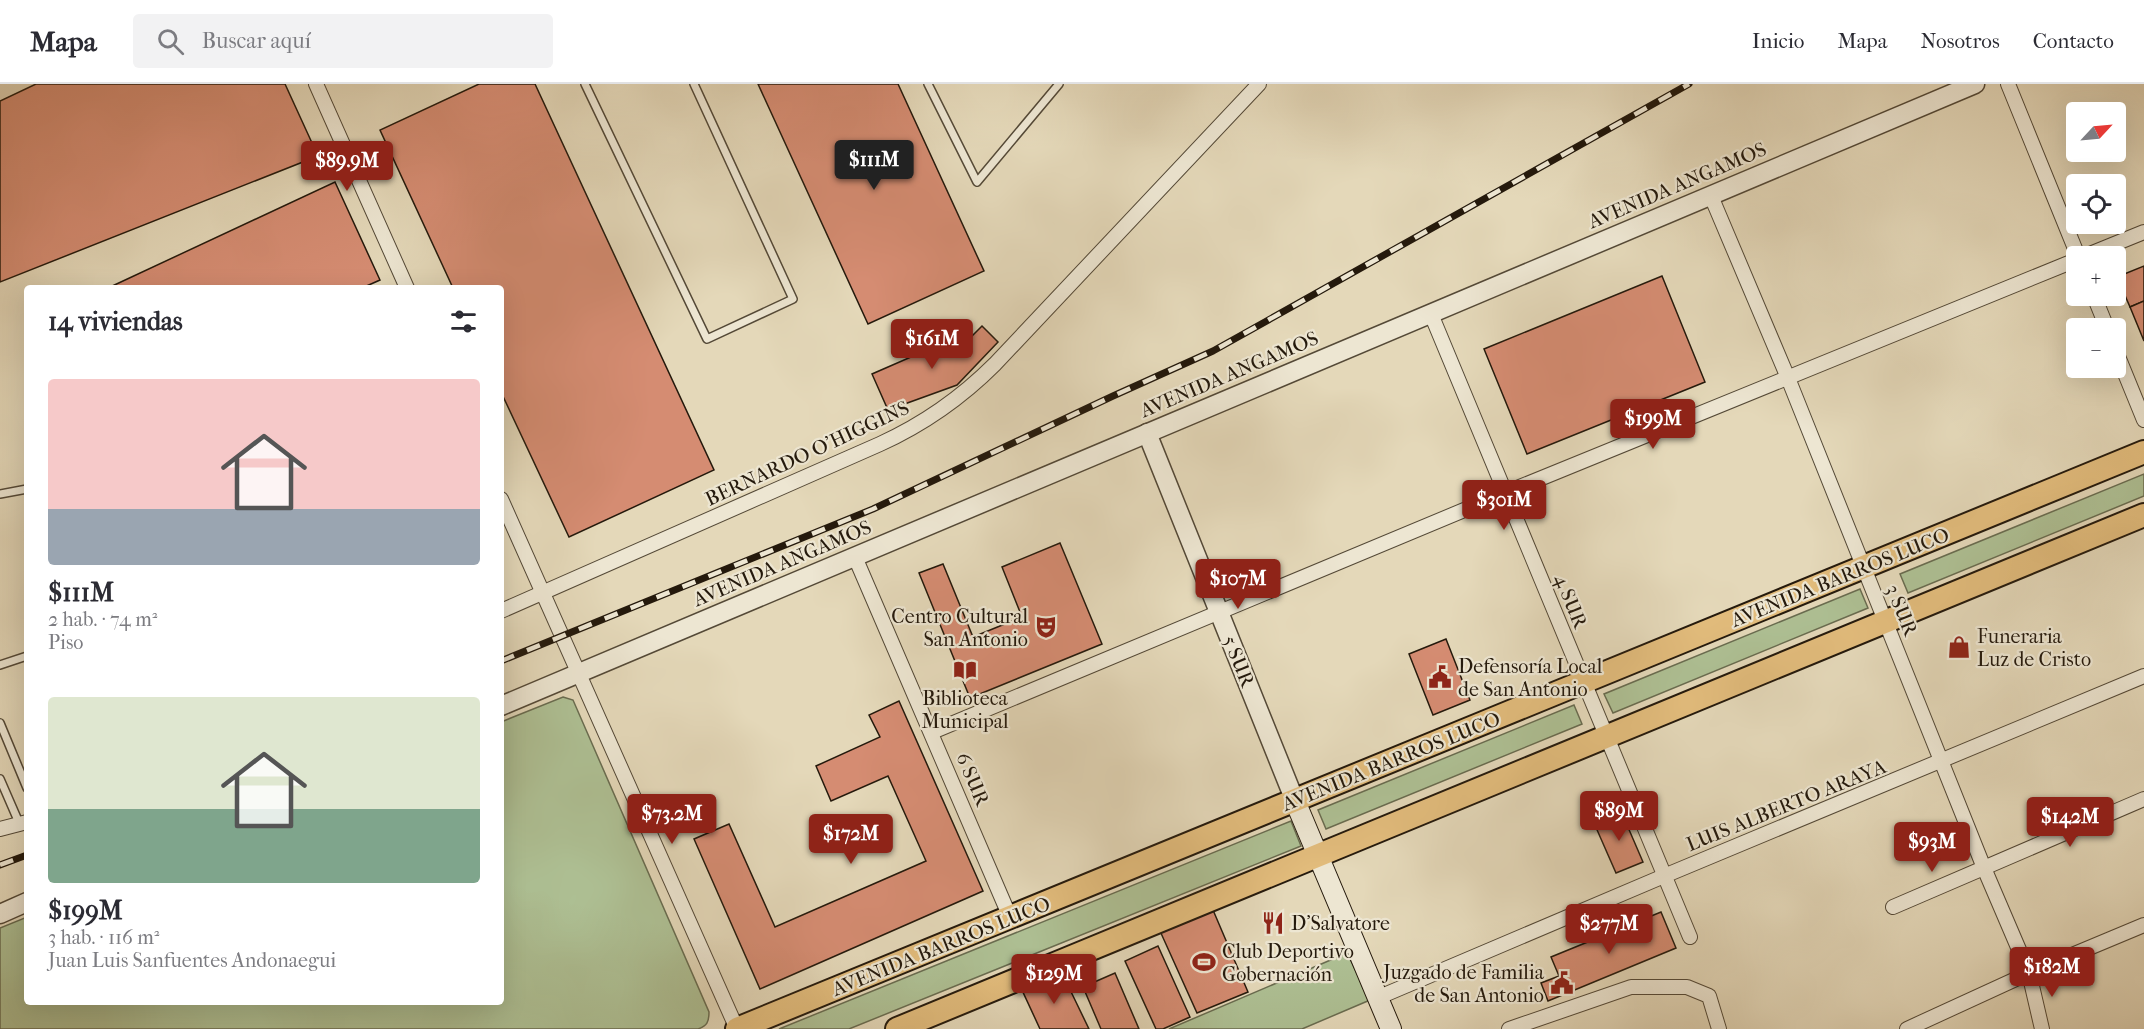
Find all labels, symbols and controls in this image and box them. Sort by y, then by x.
search box [133,14,553,68]
text: Mapa [30,25,97,58]
icon: search [154,25,187,58]
text: Buscar aquí [202,28,311,54]
text: Inicio [1752,29,1804,53]
text: Mapa [1837,29,1887,53]
text: Nosotros [1920,29,2000,53]
text: Contacto [2033,29,2114,53]
north arrow [2066,102,2126,162]
map controls [2066,102,2126,378]
street label: AVENIDA ANGAMOS [1584,138,1770,234]
pin: $111M [832,140,916,191]
pin: $89.9M [298,141,396,192]
text: $111M [849,148,899,171]
text: $89.9M [315,149,379,172]
button: locate [2066,174,2126,234]
button: + [2066,246,2126,306]
icon: filters [447,305,480,338]
text: 14 viviendas [48,306,183,337]
button: − [2066,318,2126,378]
pin: $161M [890,319,974,370]
text: $161M [905,327,959,350]
street label: AVENIDA ANGAMOS [1136,327,1322,423]
street label: BERNARDO O'HIGGINS [702,396,913,511]
pin: $199M [1611,399,1695,450]
text: $199M [1624,407,1682,430]
icon: home [210,418,318,526]
pin: $301M [1462,480,1546,531]
text: $301M [1476,488,1532,511]
street label: AVENIDA ANGAMOS [689,516,875,612]
street label: AVENIDA BARROS LUCO [1727,523,1953,632]
pin: $107M [1196,559,1280,610]
text: $107M [1209,567,1267,590]
street label: 4 SUR [1549,571,1592,633]
text: $111M [48,577,114,608]
street label: 3 SUR [1881,581,1923,640]
place label: Centro Cultural San Antonio [891,605,1028,651]
text: 2 hab. · 74 m² [48,608,157,631]
theatre icon: Centro Cultural San Antonio [1033,614,1059,640]
place label: Funeraria Luz de Cristo [1977,625,2091,671]
text: Piso [48,631,84,654]
street label: 5 SUR [1218,632,1260,692]
shop icon: Funeraria Luz de Cristo [1946,634,1972,660]
place label: Defensoría Local de San Antonio [1458,655,1603,701]
library icon: Biblioteca Municipal [952,657,978,683]
public building icon: Defensoría Local de San Antonio [1427,664,1453,690]
place label: Biblioteca Municipal [921,687,1009,733]
street label: AVENIDA BARROS LUCO [1278,707,1504,816]
icon: home [210,736,318,844]
street label: 6 SUR [951,749,995,811]
street label: LUIS ALBERTO ARAYA [1683,754,1890,856]
pin: $89M [1583,791,1655,842]
pin: $73.2M [623,794,721,845]
pin: $142M [2028,797,2112,848]
text: $89M [1594,799,1644,822]
text: $73.2M [641,802,703,825]
text: $142M [2041,805,2099,828]
pin: $172M [809,814,893,865]
text: $172M [823,822,879,845]
pin: $93M [1896,822,1968,873]
text: $93M [1908,830,1956,853]
street label: AVENIDA BARROS LUCO [828,892,1054,1001]
text: $199M [48,895,123,926]
pin: $277M [1567,904,1651,955]
restaurant icon: D'Salvatore [1260,910,1286,936]
place label: D'Salvatore [1291,912,1390,935]
text: $277M [1580,912,1638,935]
text: 3 hab. · 116 m² [48,926,159,949]
place label: Club Deportivo Gobernación [1222,940,1354,986]
pin: $182M [2010,947,2094,998]
text: Juan Luis Sanfuentes Andonaegui [48,949,336,972]
sports icon: Club Deportivo Gobernación [1191,949,1217,975]
pin: $129M [1012,954,1096,1005]
text: $182M [2024,955,2080,978]
place label: Juzgado de Familia de San Antonio [1381,961,1545,1007]
text: $129M [1025,962,1083,985]
public building icon: Juzgado de Familia de San Antonio [1549,970,1575,996]

